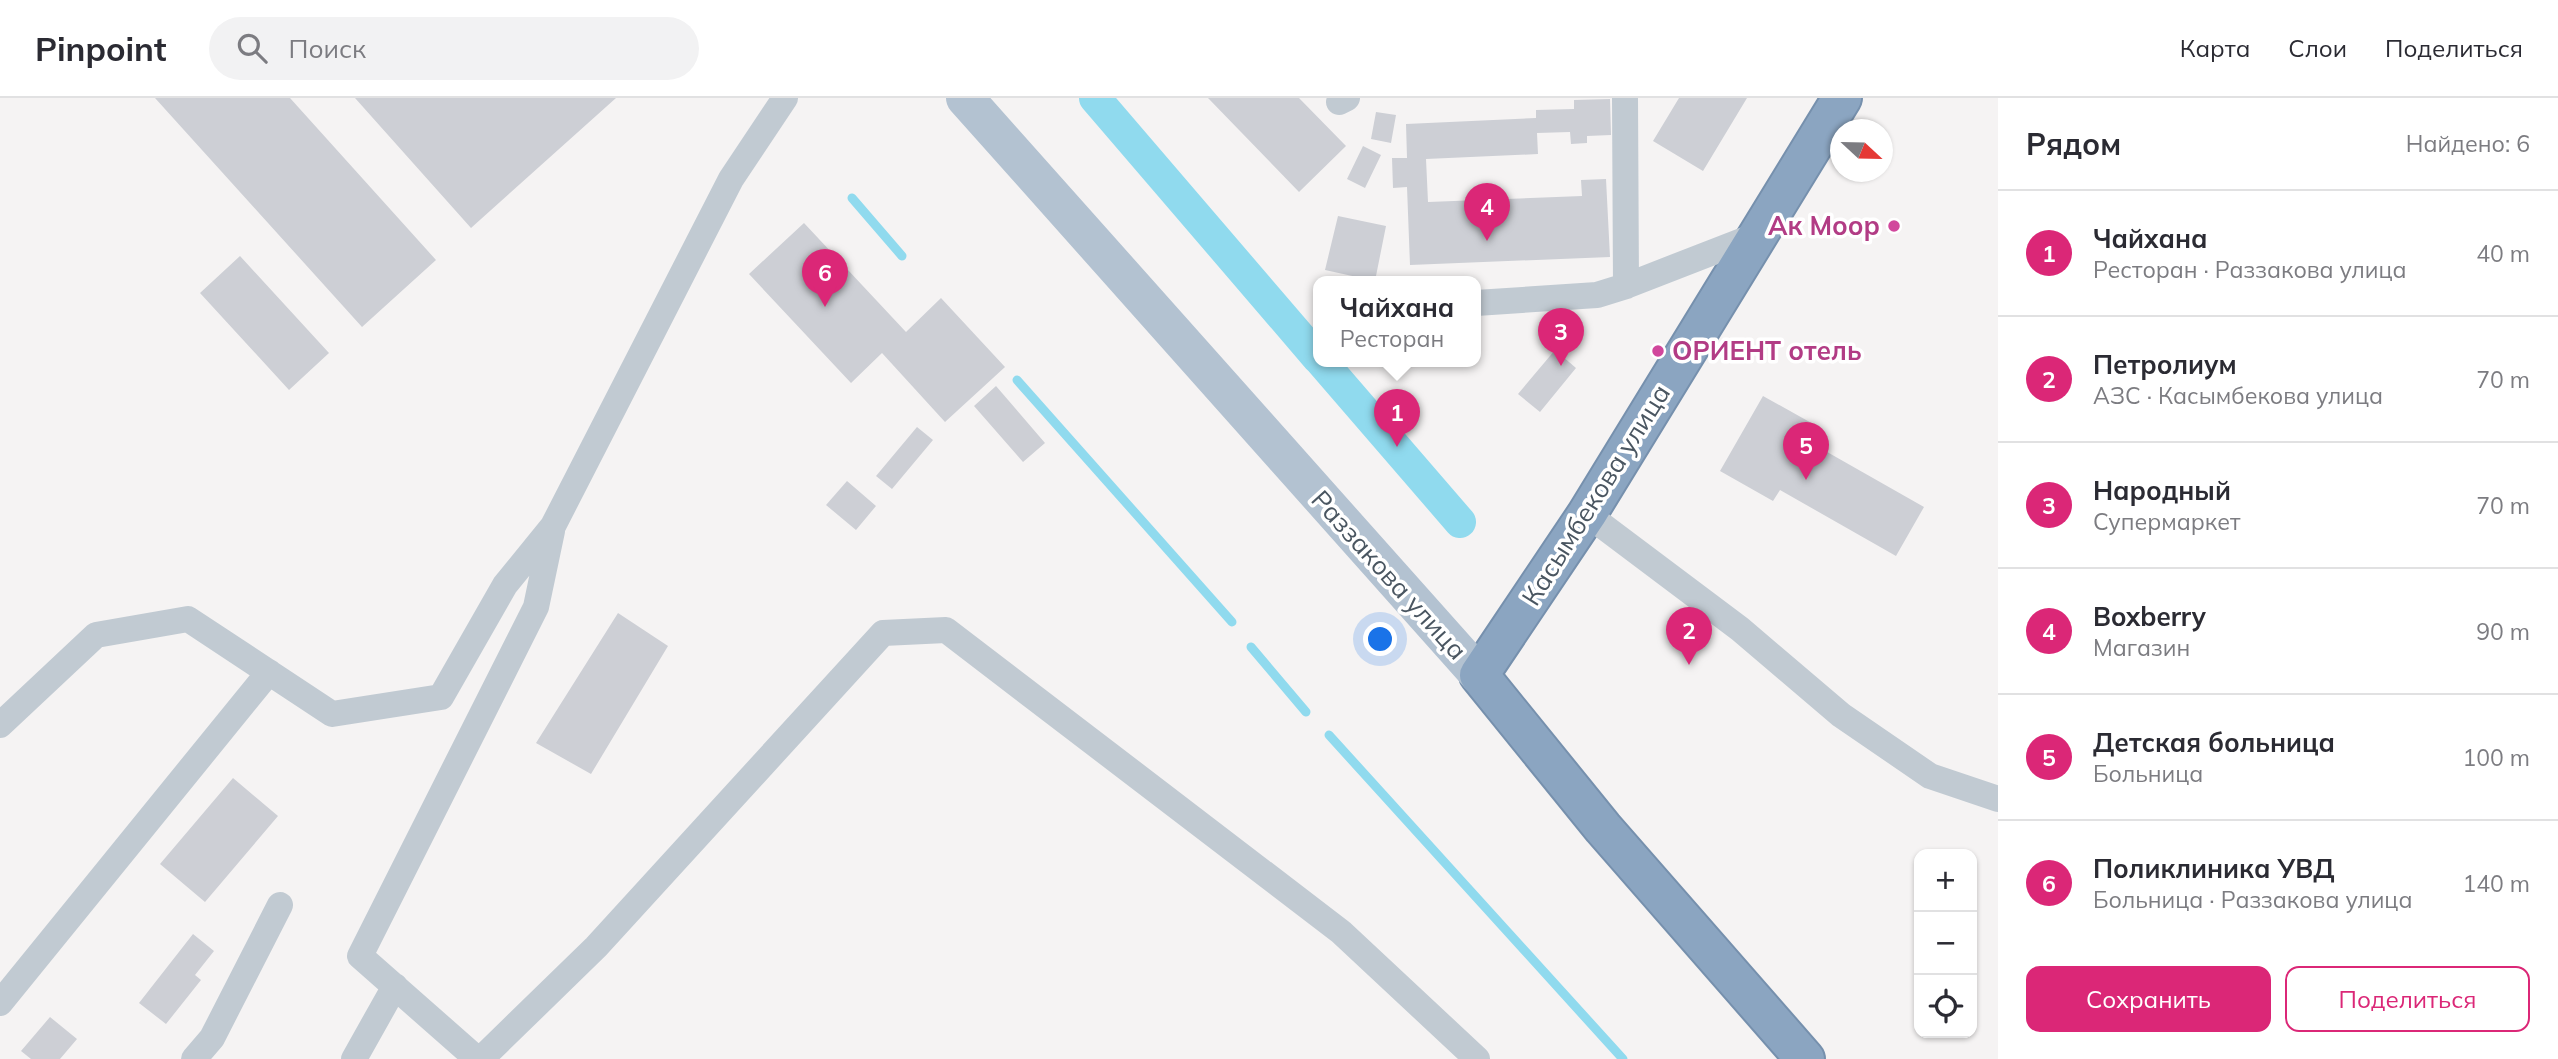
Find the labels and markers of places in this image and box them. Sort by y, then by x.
pin: 4 [1464,183,1510,241]
place label: Ак Моор [1768,209,1880,242]
marker: Ак Моор [1886,218,1902,234]
pin: 6 [802,249,848,307]
pin: 3 [1538,308,1584,366]
place label: ОРИЕНТ отель [1672,334,1862,367]
marker: ОРИЕНТ отель [1650,343,1666,359]
pin: 1 [1374,389,1420,447]
pin: 5 [1783,422,1829,480]
pin: 2 [1666,607,1712,665]

